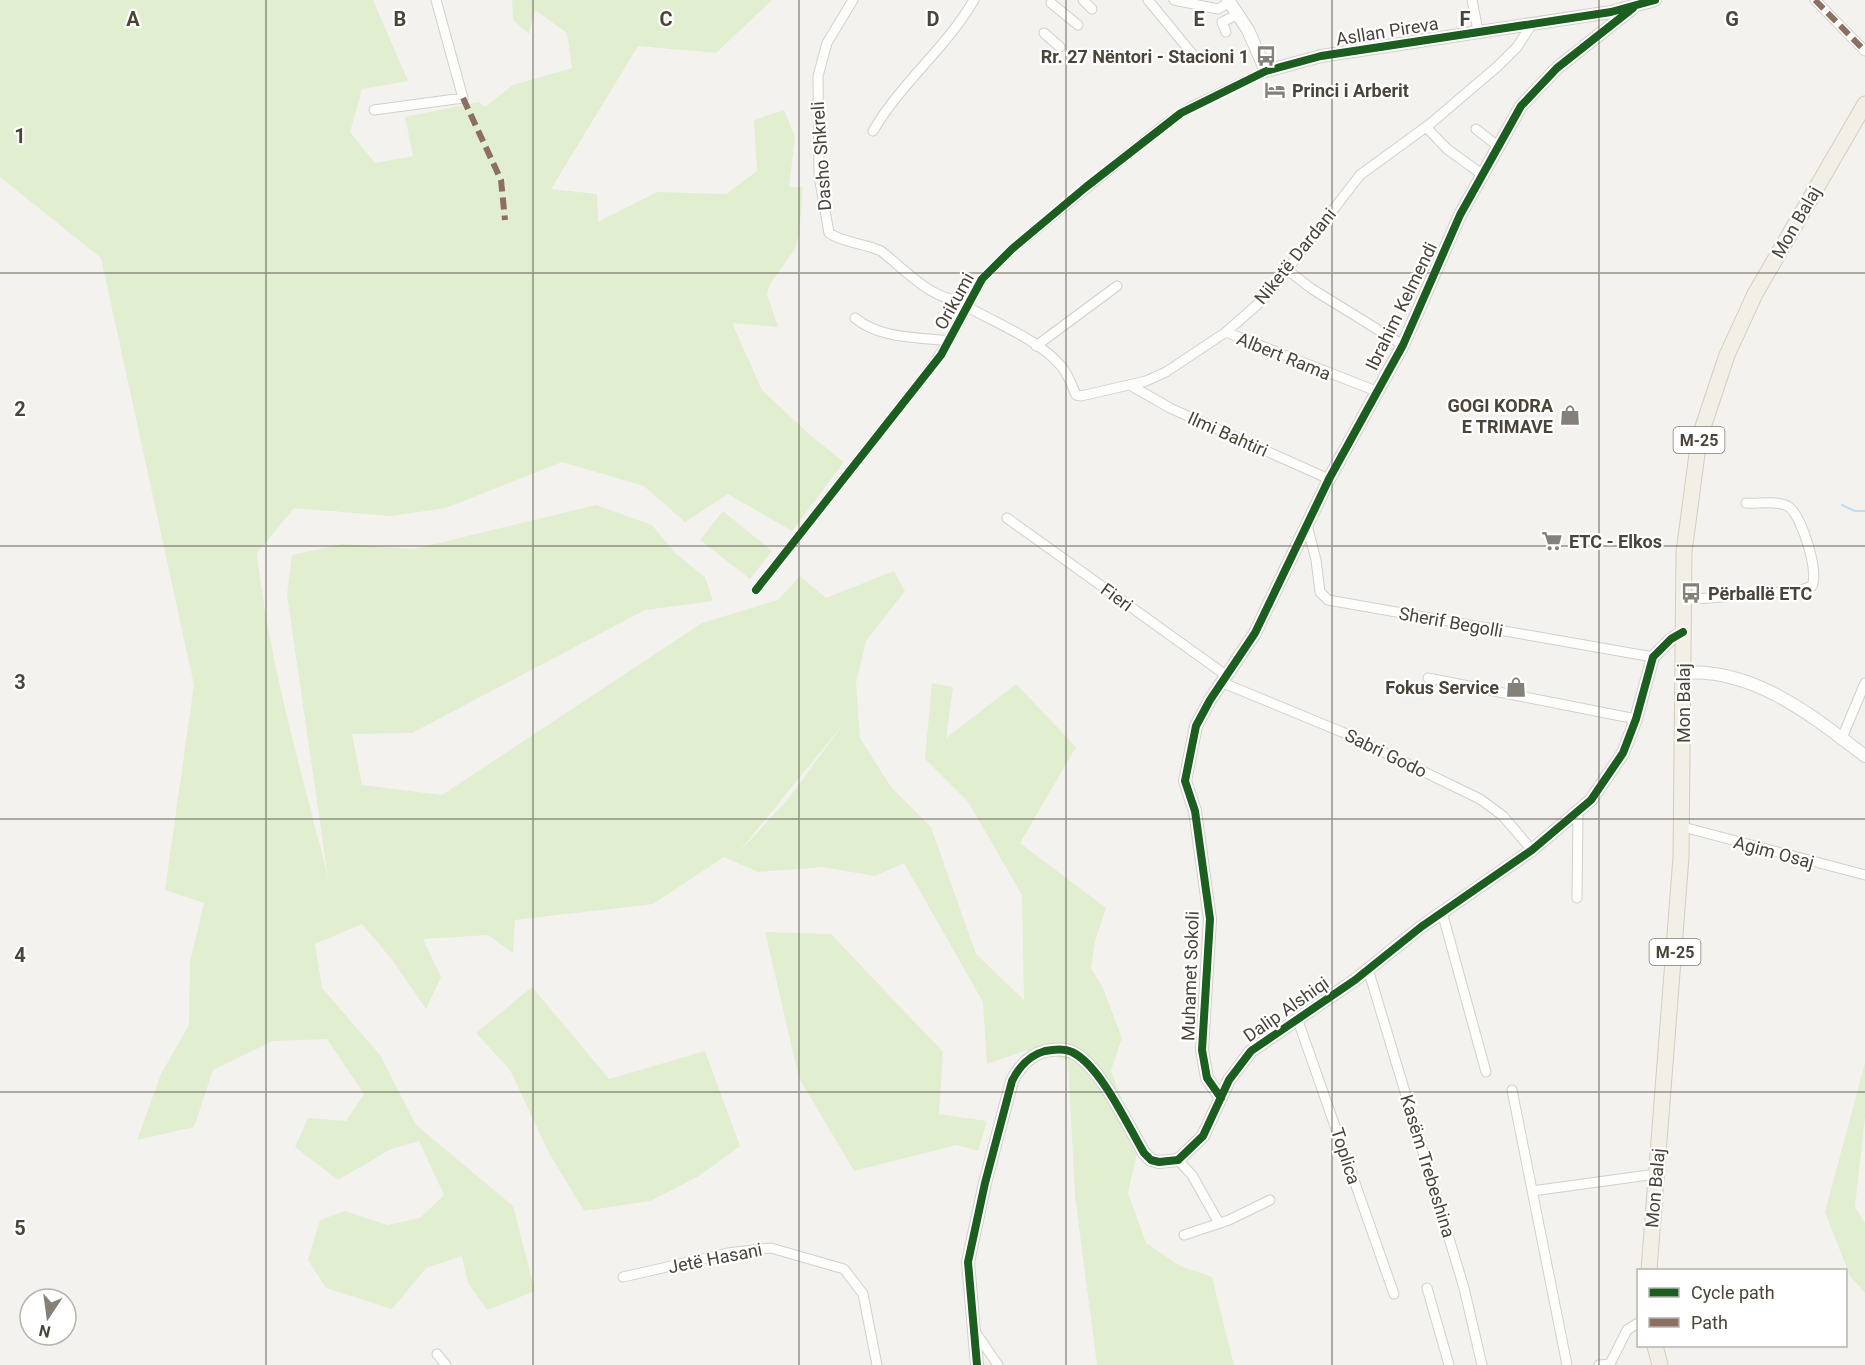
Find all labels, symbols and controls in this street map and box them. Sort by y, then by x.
text: A [126,7,140,31]
text: B [394,7,406,31]
text: C [659,7,673,31]
text: D [927,7,940,31]
text: E [1193,7,1205,31]
text: F [1460,7,1471,31]
text: G [1725,7,1739,31]
street label: Asllan Pireva [1334,13,1440,49]
bus stop icon: Rr. 27 Nëntori - Stacioni 1 [1254,44,1278,68]
place label: Rr. 27 Nëntori - Stacioni 1 [1041,46,1249,67]
hotel icon: Princi i Arberit [1263,78,1287,102]
place label: Princi i Arberit [1292,80,1409,101]
street label: Dasho Shkreli [807,101,835,211]
text: 1 [14,124,26,148]
street label: Mon Balaj [1767,182,1825,262]
street label: Niketë Dardani [1250,204,1340,308]
street label: Ibrahim Kelmendi [1361,239,1441,373]
street label: Orikumi [930,269,978,333]
street label: Albert Rama [1234,328,1334,384]
place label: GOGI KODRA E TRIMAVE [1447,395,1554,437]
text: 2 [14,397,26,421]
shop icon: GOGI KODRA E TRIMAVE [1558,403,1582,427]
street label: Ilmi Bahtiri [1185,407,1271,461]
road number: M-25 [1674,427,1724,453]
supermarket icon: ETC - Elkos [1540,529,1564,553]
place label: ETC - Elkos [1569,531,1662,552]
street label: Fieri [1097,578,1137,616]
bus stop icon: Përballë ETC [1679,581,1703,605]
place label: Përballë ETC [1708,583,1812,604]
street label: Sherif Begolli [1397,602,1505,642]
street label: Mon Balaj [1673,663,1694,743]
text: 3 [14,670,26,694]
shop icon: Fokus Service [1504,675,1528,699]
place label: Fokus Service [1385,677,1499,698]
street label: Sabri Godo [1342,724,1430,782]
street label: Agim Osaj [1732,831,1816,873]
street label: Muhamet Sokoli [1177,911,1203,1041]
road number: M-25 [1650,939,1700,965]
text: 4 [14,943,26,967]
street label: Dalip Alshiqi [1239,972,1333,1046]
street label: Kasëm Trebeshina [1396,1092,1460,1240]
street label: Toplica [1327,1125,1365,1187]
street label: Mon Balaj [1641,1147,1669,1229]
text: 5 [14,1216,26,1240]
street label: Jetë Hasani [666,1239,764,1277]
legend [1637,1269,1847,1347]
text: Cycle path [1691,1282,1775,1303]
north arrow [18,1287,78,1347]
text: Path [1691,1312,1728,1333]
text: N [37,1321,52,1342]

